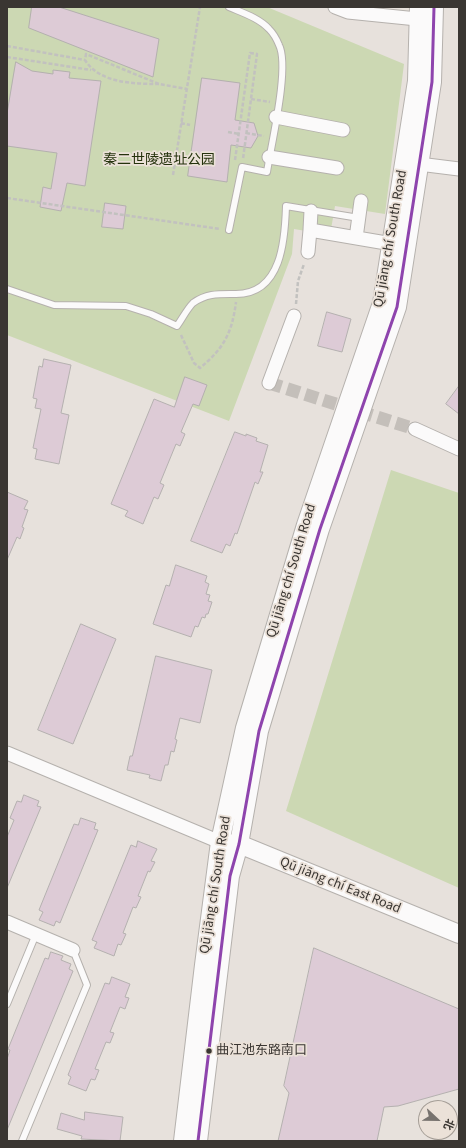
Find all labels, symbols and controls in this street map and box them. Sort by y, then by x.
park label: 秦二世陵遗址公园 [103,153,215,169]
street label: Qū jiāng chí South Road [371,169,411,309]
street label: Qū jiāng chí South Road [264,502,320,640]
street label: Qū jiāng chí South Road [197,815,235,955]
street label: Qū jiāng chí East Road [277,854,403,918]
place label: 曲江池东路南口 [216,1043,307,1059]
marker: 曲江池东路南口 [204,1046,214,1056]
north arrow [418,1100,458,1140]
text: 北 [440,1116,458,1132]

